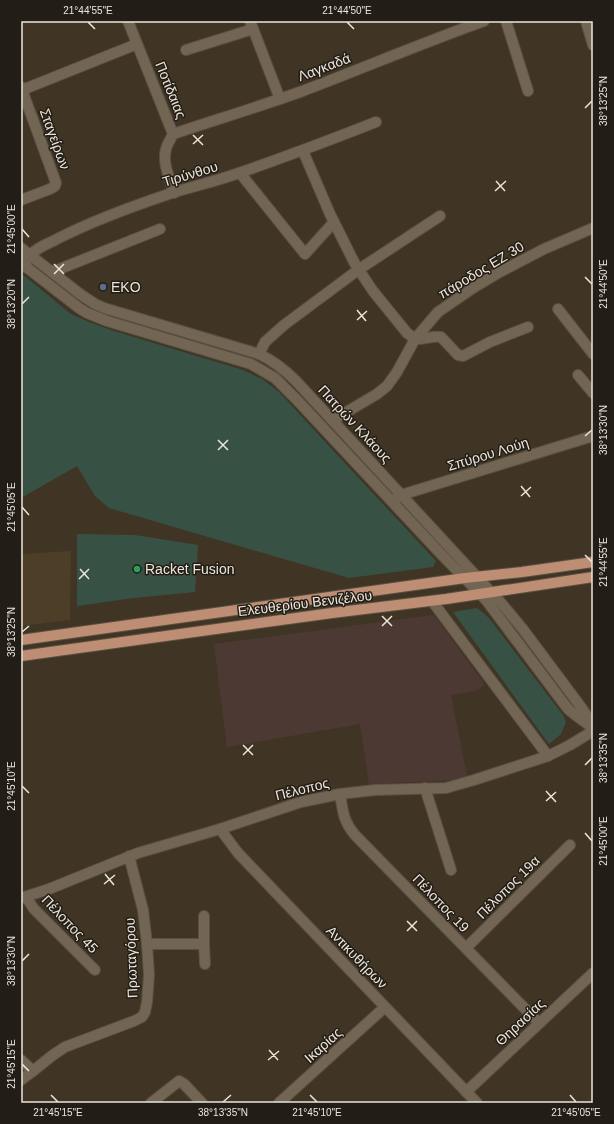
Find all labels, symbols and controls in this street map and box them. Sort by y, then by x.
text: 21°44'55"E [63,5,113,16]
text: 21°44'50"E [322,5,372,16]
street label: Λαγκαδά [295,50,353,84]
street label: Ποτίδαιας [152,59,190,121]
text: 38°13'25"N [598,76,609,126]
street label: Σταγείρων [37,106,73,172]
street label: Τιρύνθου [160,158,220,190]
text: 21°45'00"E [6,204,17,254]
street label: πάροδος ΕΖ 30 [435,238,527,302]
text: 21°44'50"E [598,259,609,309]
text: 38°13'20"N [6,279,17,329]
place label: EKO [111,279,141,295]
marker: EKO [98,282,108,292]
street label: Πατρών Κλάους [315,382,395,466]
text: 38°13'30"N [598,405,609,455]
street label: Σπύρου Λούη [445,434,531,474]
text: 21°45'05"E [6,482,17,532]
text: 21°44'55"E [598,537,609,587]
place label: Racket Fusion [145,561,234,577]
marker: Racket Fusion [132,564,142,574]
street label: Ελευθερίου Βενιζέλου [237,587,373,619]
text: 38°13'25"N [6,607,17,657]
text: 38°13'35"N [598,733,609,783]
text: 21°45'10"E [6,761,17,811]
street label: Πέλοπος [274,775,331,803]
text: 21°45'00"E [598,816,609,866]
street label: Πέλοπος 19α [473,852,543,922]
street label: Πέλοπος 19 [409,871,473,935]
street label: Πέλοπος 45 [38,892,102,956]
street label: Πρωταγόρου [122,918,140,998]
street label: Αντικυθήρων [323,922,391,992]
text: 38°13'30"N [6,936,17,986]
street label: Θηρασίας [492,995,548,1049]
street label: Ικαρίας [301,1024,345,1066]
text: 21°45'15"E [6,1039,17,1089]
text: 21°45'15"E [33,1107,83,1118]
text: 38°13'35"N [198,1107,248,1118]
text: 21°45'10"E [292,1107,342,1118]
text: 21°45'05"E [551,1107,601,1118]

